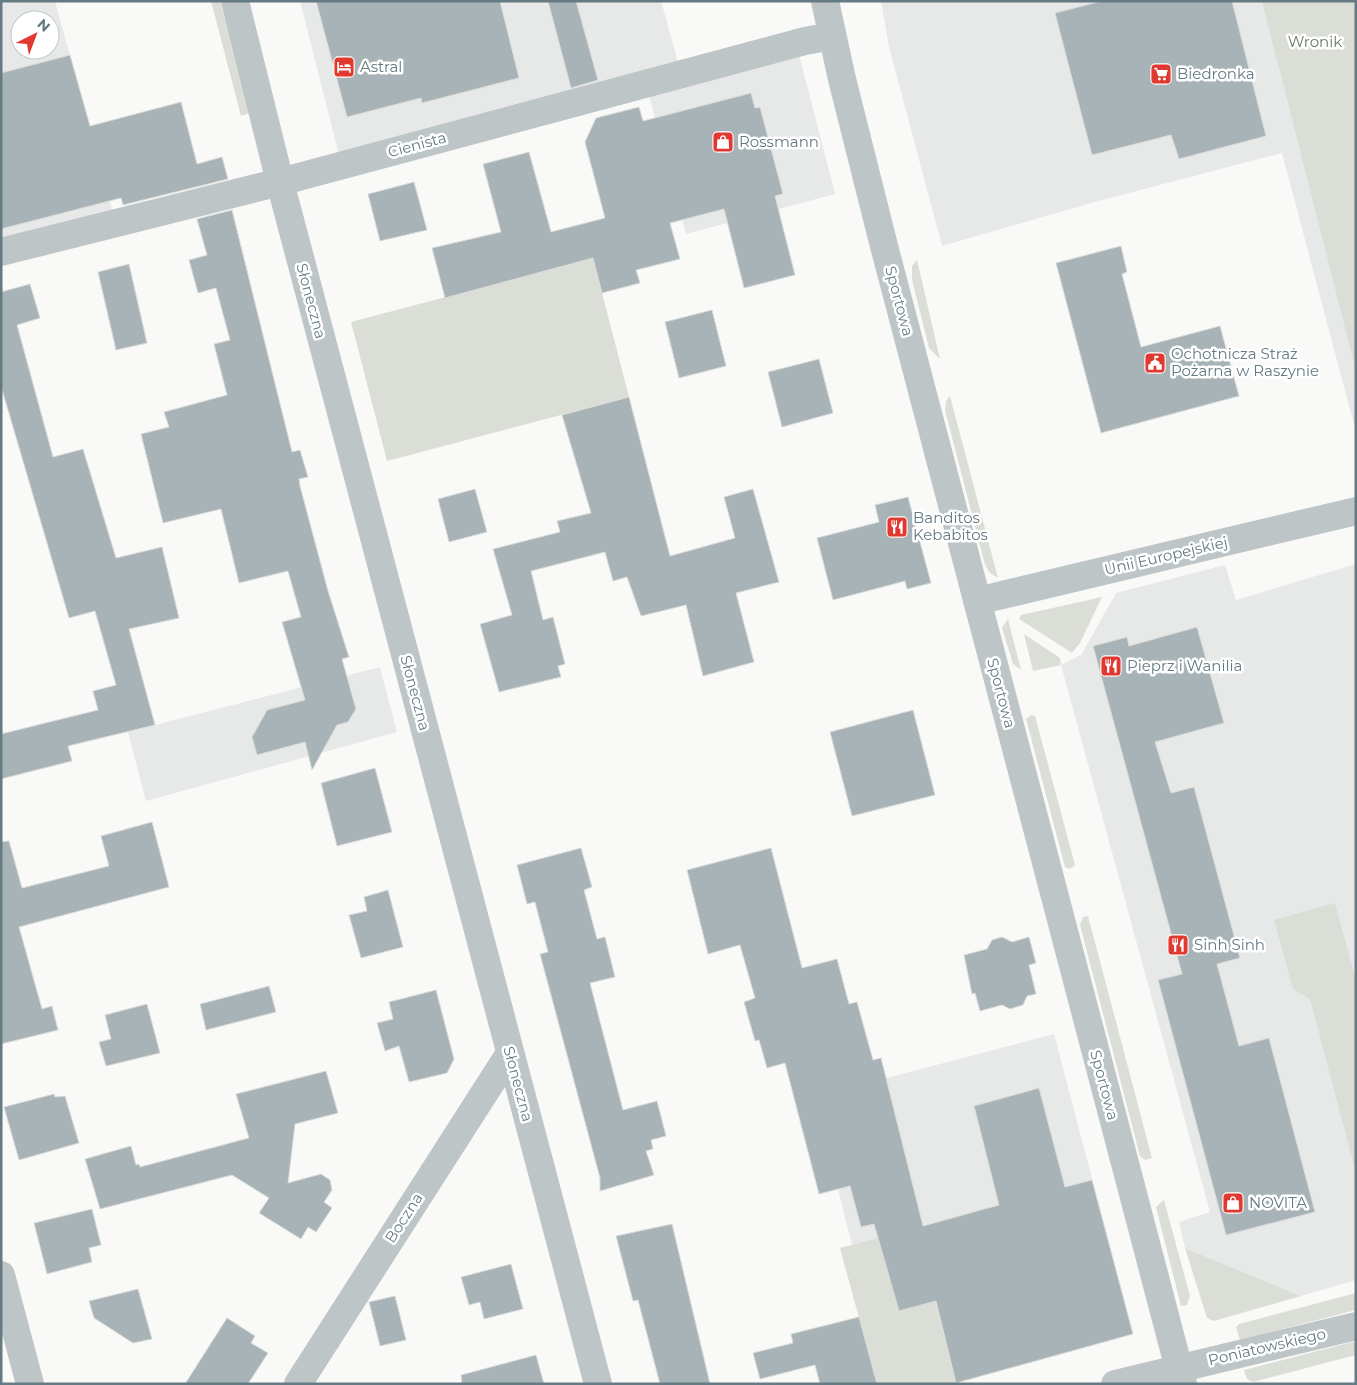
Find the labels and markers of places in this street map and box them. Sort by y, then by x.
hotel icon: Astral [332,55,356,79]
place label: Astral [360,57,402,76]
supermarket icon: Biedronka [1149,62,1173,86]
place label: Biedronka [1177,64,1255,83]
shop icon: Rossmann [711,130,735,154]
place label: Rossmann [739,132,819,151]
place label: Ochotnicza Straż Pożarna w Raszynie [1171,344,1319,380]
public building icon: Ochotnicza Straż Pożarna w Raszynie [1143,351,1167,375]
place label: Banditos Kebabitos [913,508,988,544]
restaurant icon: Banditos Kebabitos [885,515,909,539]
restaurant icon: Pieprz i Wanilia [1099,654,1123,678]
place label: Pieprz i Wanilia [1127,656,1242,675]
restaurant icon: Sinh Sinh [1166,933,1190,957]
place label: Sinh Sinh [1194,935,1265,954]
shop icon: NOVITA [1221,1191,1245,1215]
place label: NOVITA [1249,1193,1307,1212]

